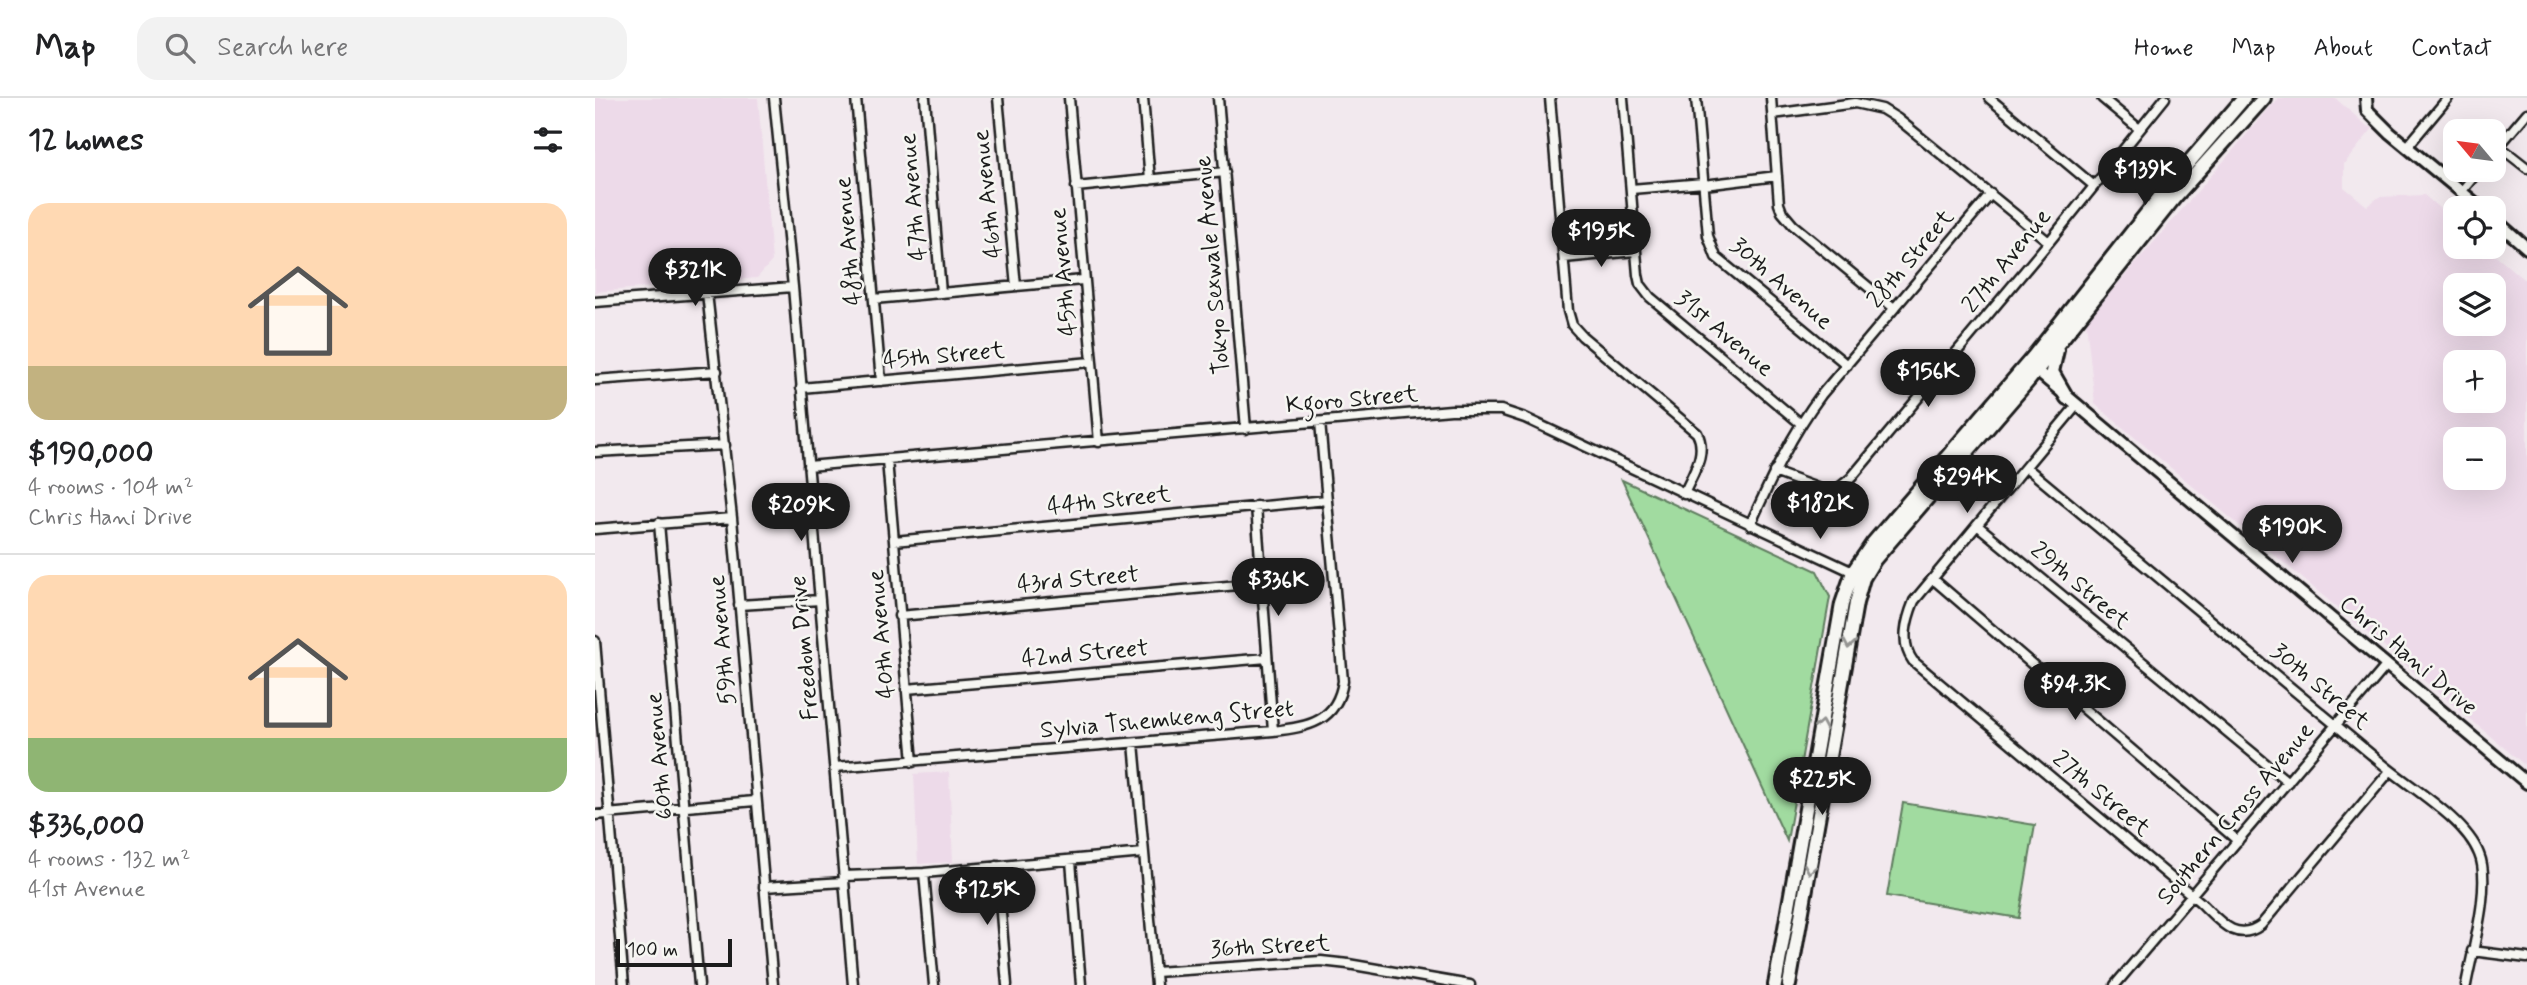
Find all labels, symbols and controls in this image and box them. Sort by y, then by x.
search box [137,17,627,80]
text: Map [35,26,95,70]
icon: search [161,29,199,67]
text: Search here [217,31,348,65]
text: Home [2134,33,2194,64]
text: Map [2232,33,2276,64]
text: About [2314,33,2373,64]
text: Contact [2411,33,2492,64]
north arrow [2443,119,2506,182]
map controls [2443,119,2506,490]
text: 12 homes [28,121,144,160]
icon: filters [529,121,567,159]
street label: 46th Avenue [966,128,1010,260]
street label: 47th Avenue [893,132,935,262]
pin: $139K [2096,148,2194,207]
street label: Tokyo Sexwale Avenue [1188,154,1238,376]
text: $139K [2114,155,2176,185]
street label: 48th Avenue [828,175,870,307]
button: locate [2443,196,2506,259]
street label: 27th Avenue [1955,202,2059,320]
street label: 28th Street [1860,203,1962,315]
street label: 45th Avenue [1043,206,1085,337]
pin: $195K [1552,209,1650,269]
text: $195K [1568,217,1634,247]
street label: 30th Avenue [1723,231,1839,337]
icon: home [235,248,361,374]
pin: $321K [646,248,744,308]
text: $321K [664,256,726,286]
button: layers [2443,273,2506,336]
street label: 31st Avenue [1668,284,1780,384]
street label: 45th Street [882,335,1006,377]
pin: $156K [1879,350,1977,409]
button: + [2443,350,2506,413]
text: $156K [1896,357,1960,387]
street label: Kgoro Street [1285,379,1420,424]
button: − [2443,427,2506,490]
text: $190,000 [28,434,153,473]
pin: $294K [1918,456,2016,515]
text: $294K [1933,463,2001,493]
text: 4 rooms · 104 m² [28,473,194,503]
street label: 44th Street [1046,479,1172,523]
pin: $182K [1771,482,1869,541]
pin: $209K [752,484,850,543]
text: $182K [1787,489,1853,519]
text: $209K [768,491,834,521]
text: Chris Hani Drive [28,503,192,533]
pin: $190K [2243,505,2341,565]
text: $190K [2258,513,2326,543]
street label: 29th Street [2023,535,2137,637]
street label: 43rd Street [1016,559,1140,601]
pin: $336K [1229,559,1327,618]
text: $336K [1248,566,1308,596]
street label: 40th Avenue [861,568,903,700]
street label: 59th Avenue [702,573,744,706]
street label: Freedom Drive [783,574,827,722]
street label: Chris Hani Drive [2332,589,2484,723]
icon: home [235,620,361,746]
street label: 42nd Street [1020,633,1150,675]
street label: 30th Street [2264,637,2376,737]
one-way arrow [1842,639,1857,650]
pin: $94.3K [2018,662,2132,722]
text: $94.3K [2040,670,2110,700]
street label: 60th Avenue [639,691,681,821]
street label: Sylvia Tshemkeng Street [1039,693,1295,747]
street label: Southern Cross Avenue [2150,716,2322,912]
one-way arrow [1813,719,1828,731]
street label: 27th Street [2045,744,2157,844]
pin: $225K [1773,758,1871,817]
text: $225K [1789,765,1855,795]
text: $336,000 [28,806,145,845]
text: 4 rooms · 132 m² [28,845,190,875]
one-way arrow [1803,863,1818,875]
pin: $125K [938,868,1036,927]
text: 41st Avenue [28,875,145,905]
text: $125K [955,875,1019,905]
street label: 36th Street [1209,928,1331,966]
scale bar [616,936,731,968]
text: 100 m [627,938,678,963]

